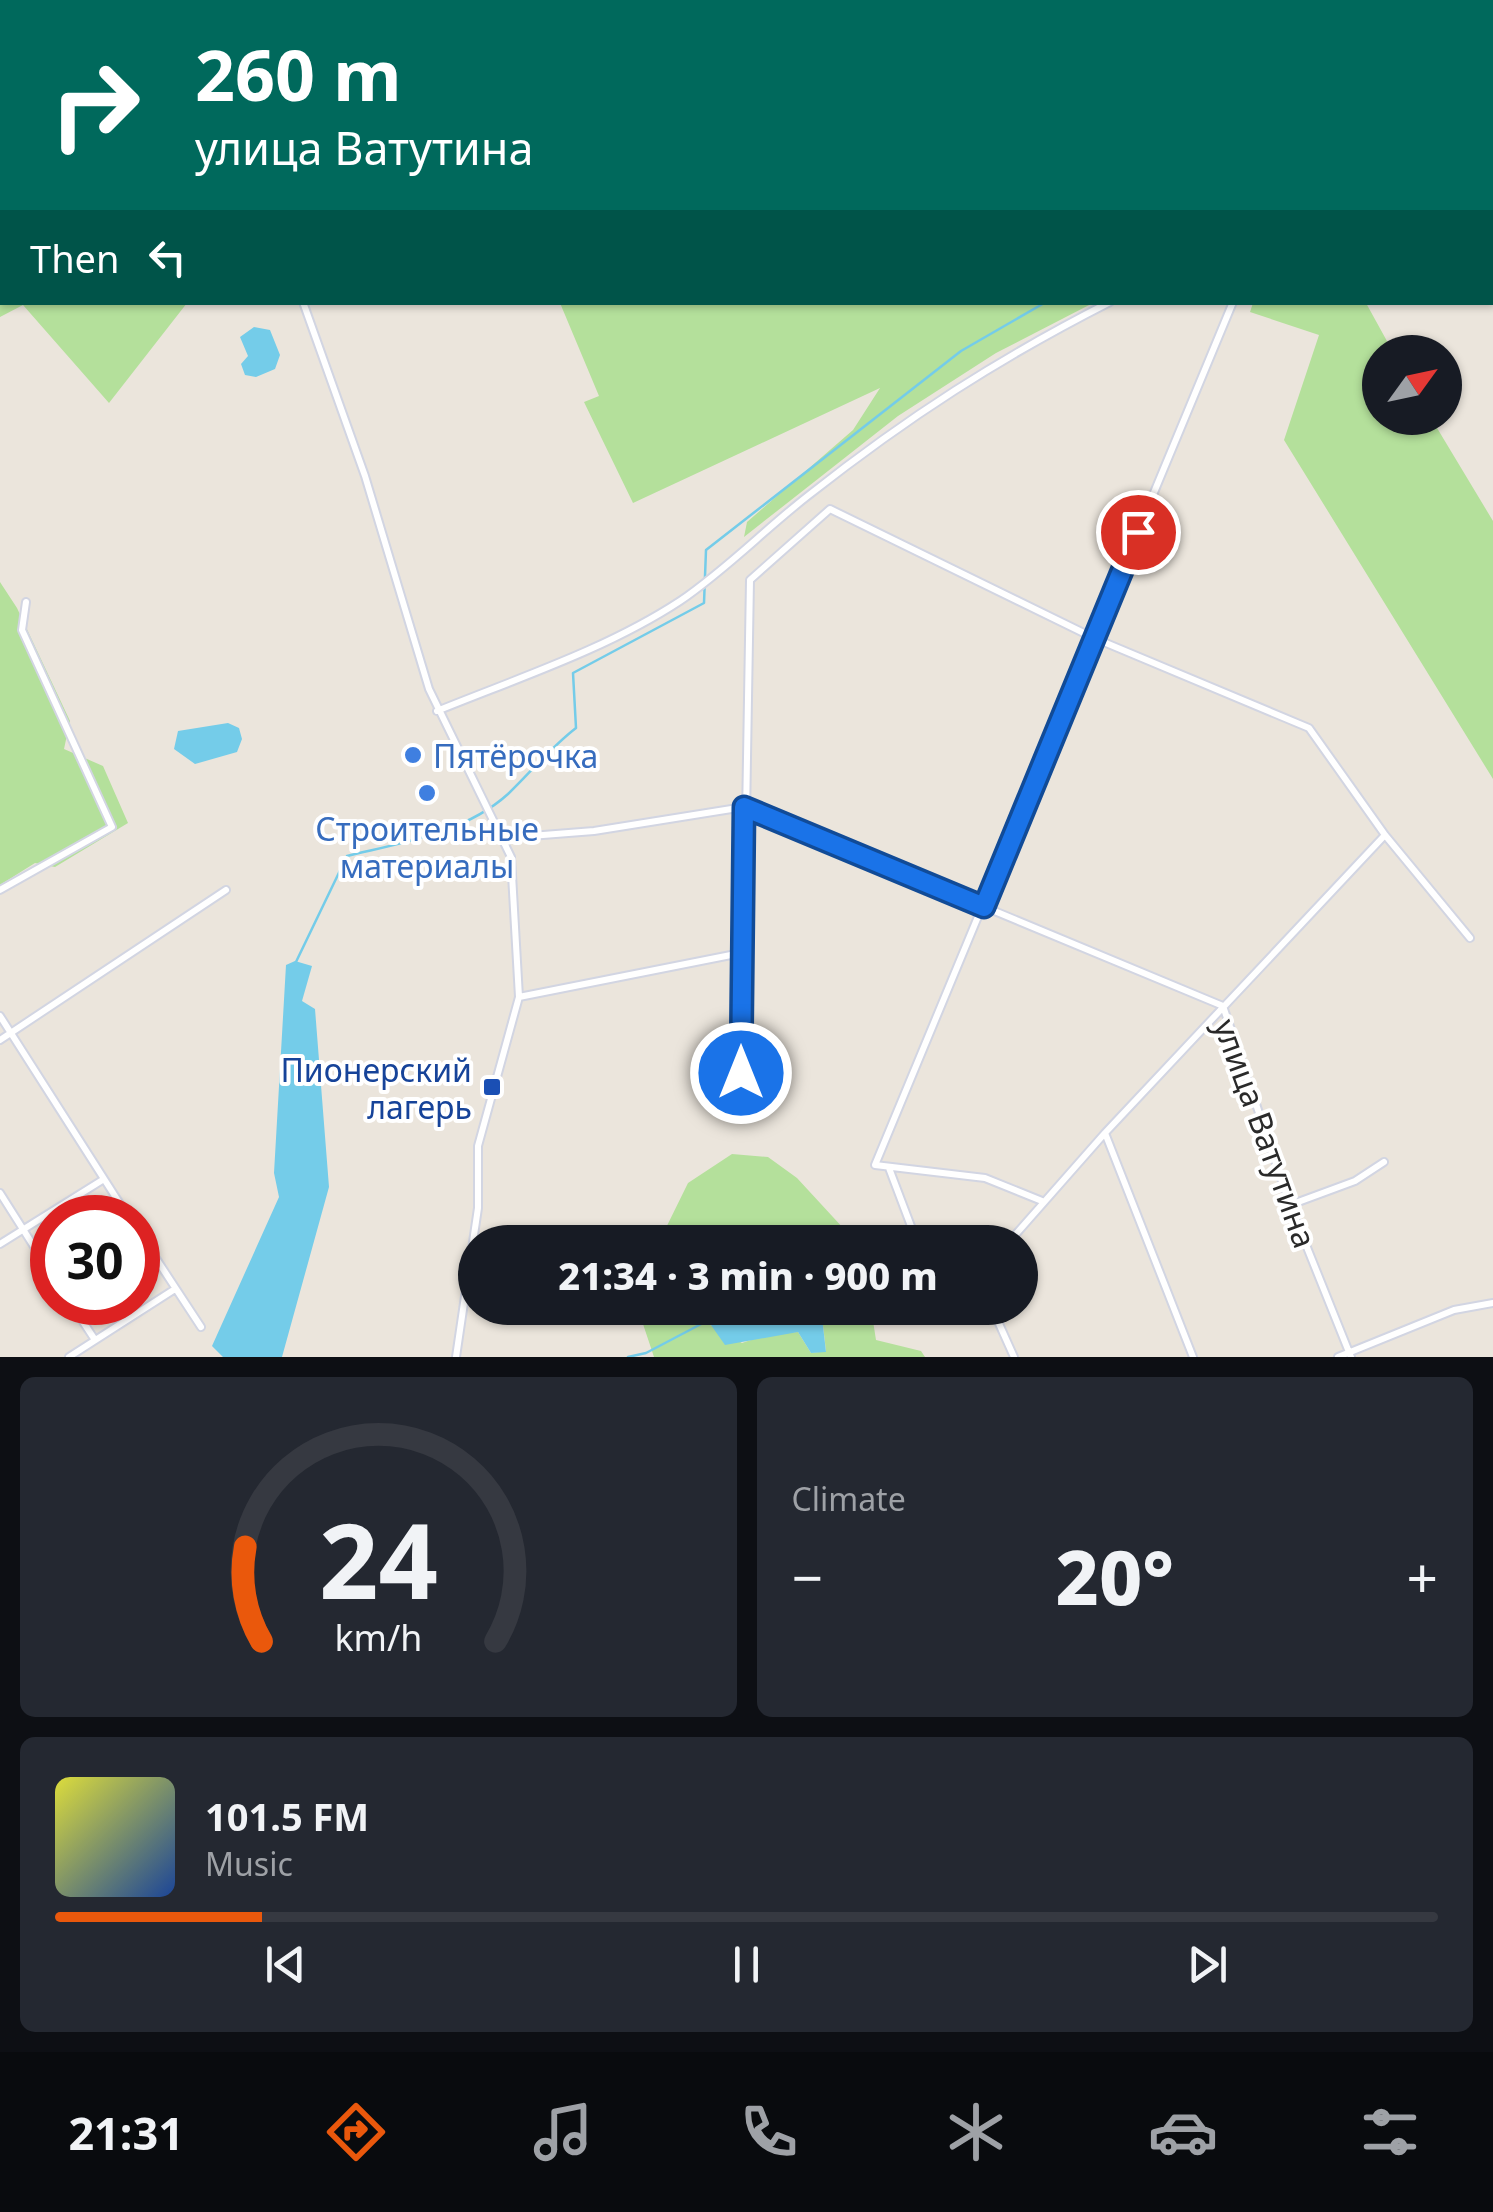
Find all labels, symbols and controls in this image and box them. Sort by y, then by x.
text: 260 m [195,26,402,122]
icon: right [30,40,160,170]
text: улица Ватутина [195,117,533,178]
icon: left [140,230,195,285]
text: Then [30,232,120,284]
north arrow [1362,335,1462,435]
map controls [1362,335,1462,435]
pin [1096,490,1181,575]
icon: arrive [1111,505,1166,560]
place label: Пятёрочка [433,734,598,777]
marker: Пятёрочка [402,744,424,766]
marker: Строительные материалы [416,782,438,804]
place label: Строительные материалы [315,807,539,887]
street label: улица Ватутина [1205,1013,1327,1253]
position arrow [689,1021,793,1125]
place label: Пионерский лагерь [280,1048,472,1128]
marker: Пионерский лагерь [481,1076,503,1098]
speed limit sign: 30 [30,1195,160,1325]
text: 21:34 · 3 min · 900 m [558,1249,938,1301]
text: Climate [792,1477,906,1520]
text: 24 [319,1488,438,1629]
text: 20° [1056,1525,1174,1627]
text: − [792,1539,823,1614]
text: + [1407,1539,1438,1614]
text: km/h [334,1613,422,1661]
text: 101.5 FM [205,1790,369,1842]
text: Music [205,1842,293,1885]
icon: previous [258,1937,313,1992]
icon: pause [719,1937,774,1992]
icon: next [1180,1937,1235,1992]
icon: directions [321,2097,391,2167]
icon: music [528,2097,598,2167]
icon: phone [734,2097,804,2167]
icon: climate [941,2097,1011,2167]
icon: car [1148,2097,1218,2167]
icon: filters [1355,2097,1425,2167]
text: 21:31 [68,2102,184,2163]

